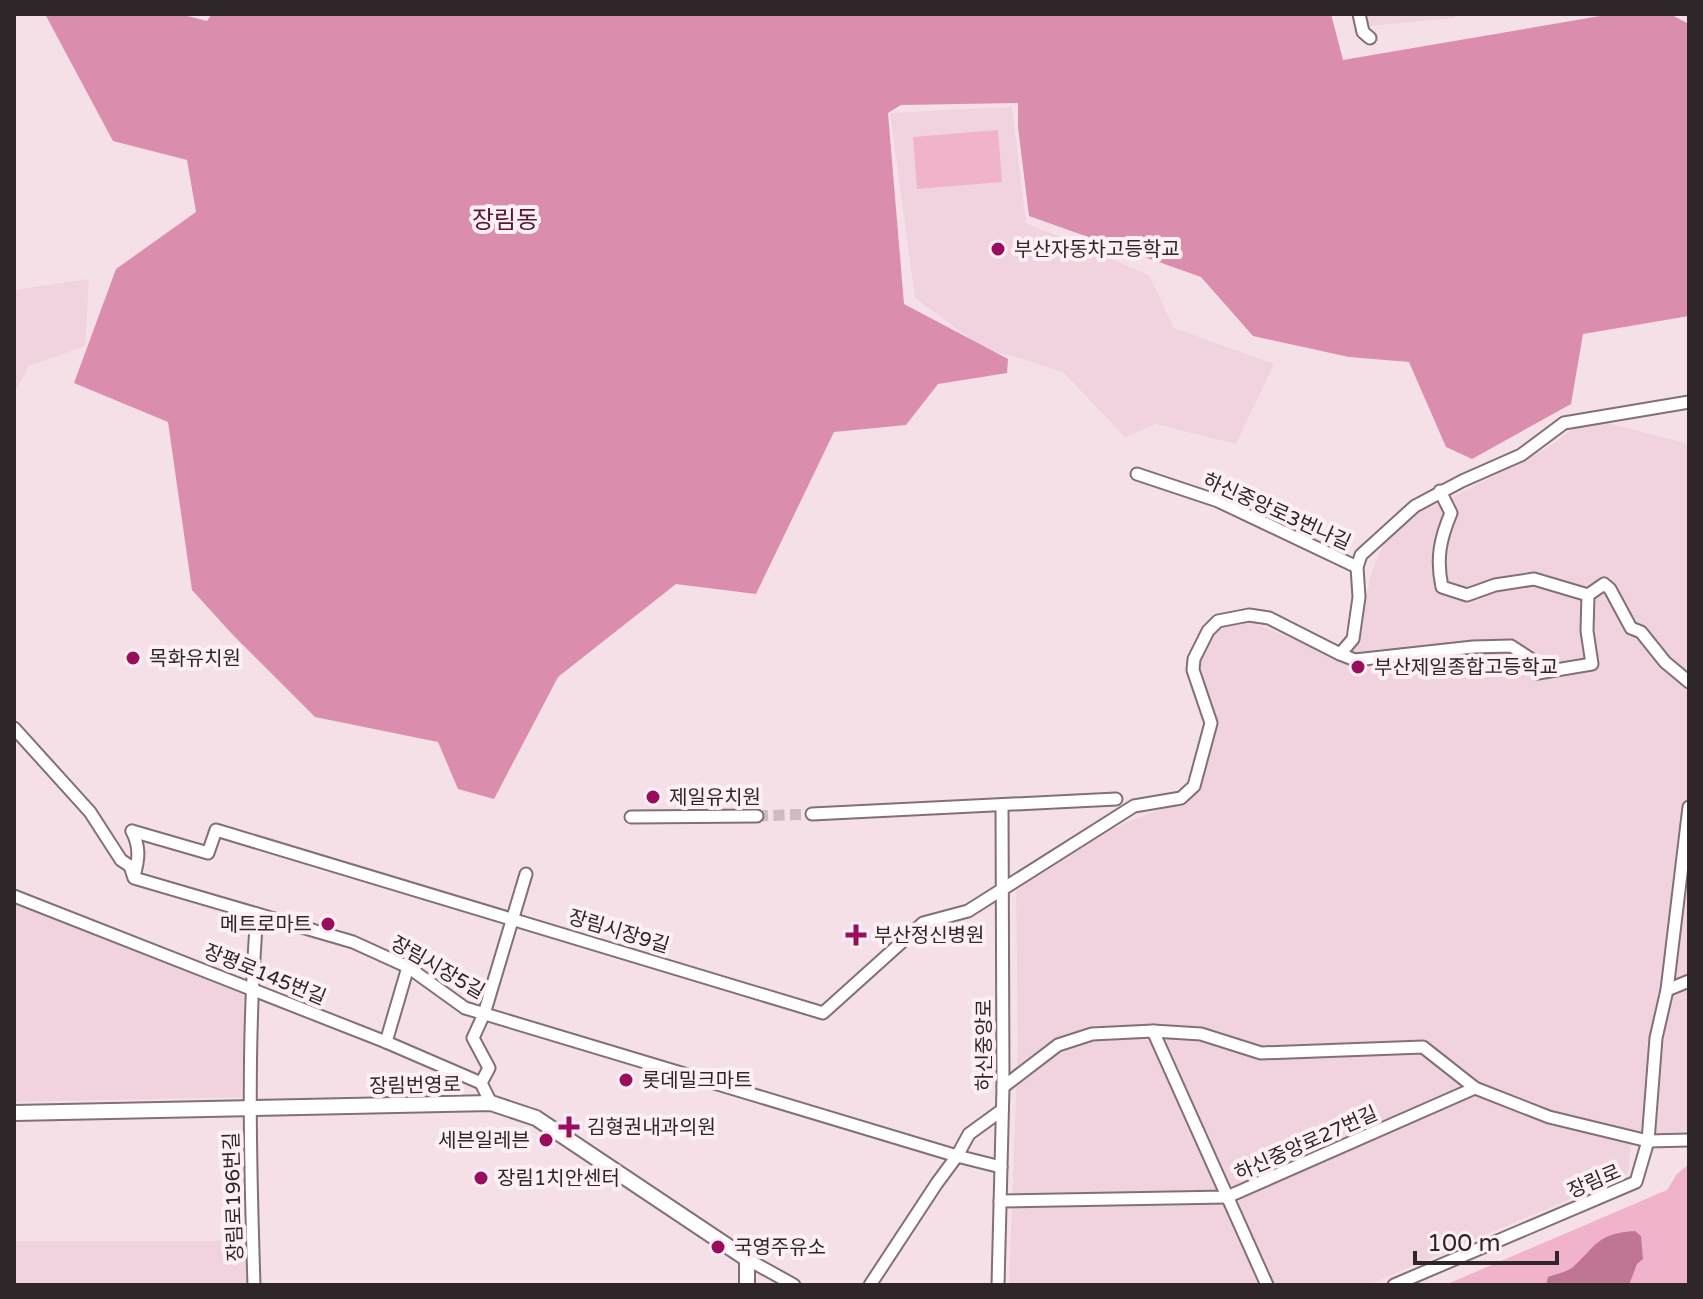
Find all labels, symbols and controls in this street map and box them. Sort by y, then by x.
district label: 장림동 [472,206,538,235]
place label: 부산자동차고등학교 [1014,238,1180,262]
marker: 부산자동차고등학교 [989,240,1007,258]
street label: 하신중앙로3번나길 [1199,468,1354,555]
place label: 목화유치원 [149,647,241,671]
marker: 목화유치원 [124,649,142,667]
place label: 부산제일종합고등학교 [1374,656,1558,680]
marker: 부산제일종합고등학교 [1349,658,1367,676]
place label: 제일유치원 [669,786,761,810]
marker: 제일유치원 [644,788,662,806]
street label: 장림시장9길 [565,905,672,959]
place label: 메트로마트 [220,913,312,937]
marker: 메트로마트 [319,915,337,933]
marker: 부산정신병원 [845,924,867,946]
place label: 부산정신병원 [874,924,984,948]
street label: 장림시장5길 [386,931,489,1004]
street label: 장평로145번길 [200,940,329,1010]
street label: 하신중앙로 [973,999,997,1091]
place label: 롯데밀크마트 [642,1069,752,1093]
marker: 롯데밀크마트 [617,1071,635,1089]
street label: 장림번영로 [369,1073,461,1099]
street label: 하신중앙로27번길 [1231,1102,1382,1186]
marker: 김형권내과의원 [558,1116,580,1138]
place label: 김형권내과의원 [587,1116,716,1140]
place label: 세븐일레븐 [438,1129,530,1153]
marker: 세븐일레븐 [537,1131,555,1149]
street label: 장림로196번길 [220,1132,248,1262]
street label: 장림로 [1564,1160,1624,1204]
place label: 장림1치안센터 [497,1167,620,1191]
marker: 장림1치안센터 [472,1169,490,1187]
scale bar [1415,1215,1557,1265]
text: 100 m [1427,1229,1501,1258]
place label: 국영주유소 [734,1236,826,1260]
marker: 국영주유소 [709,1238,727,1256]

